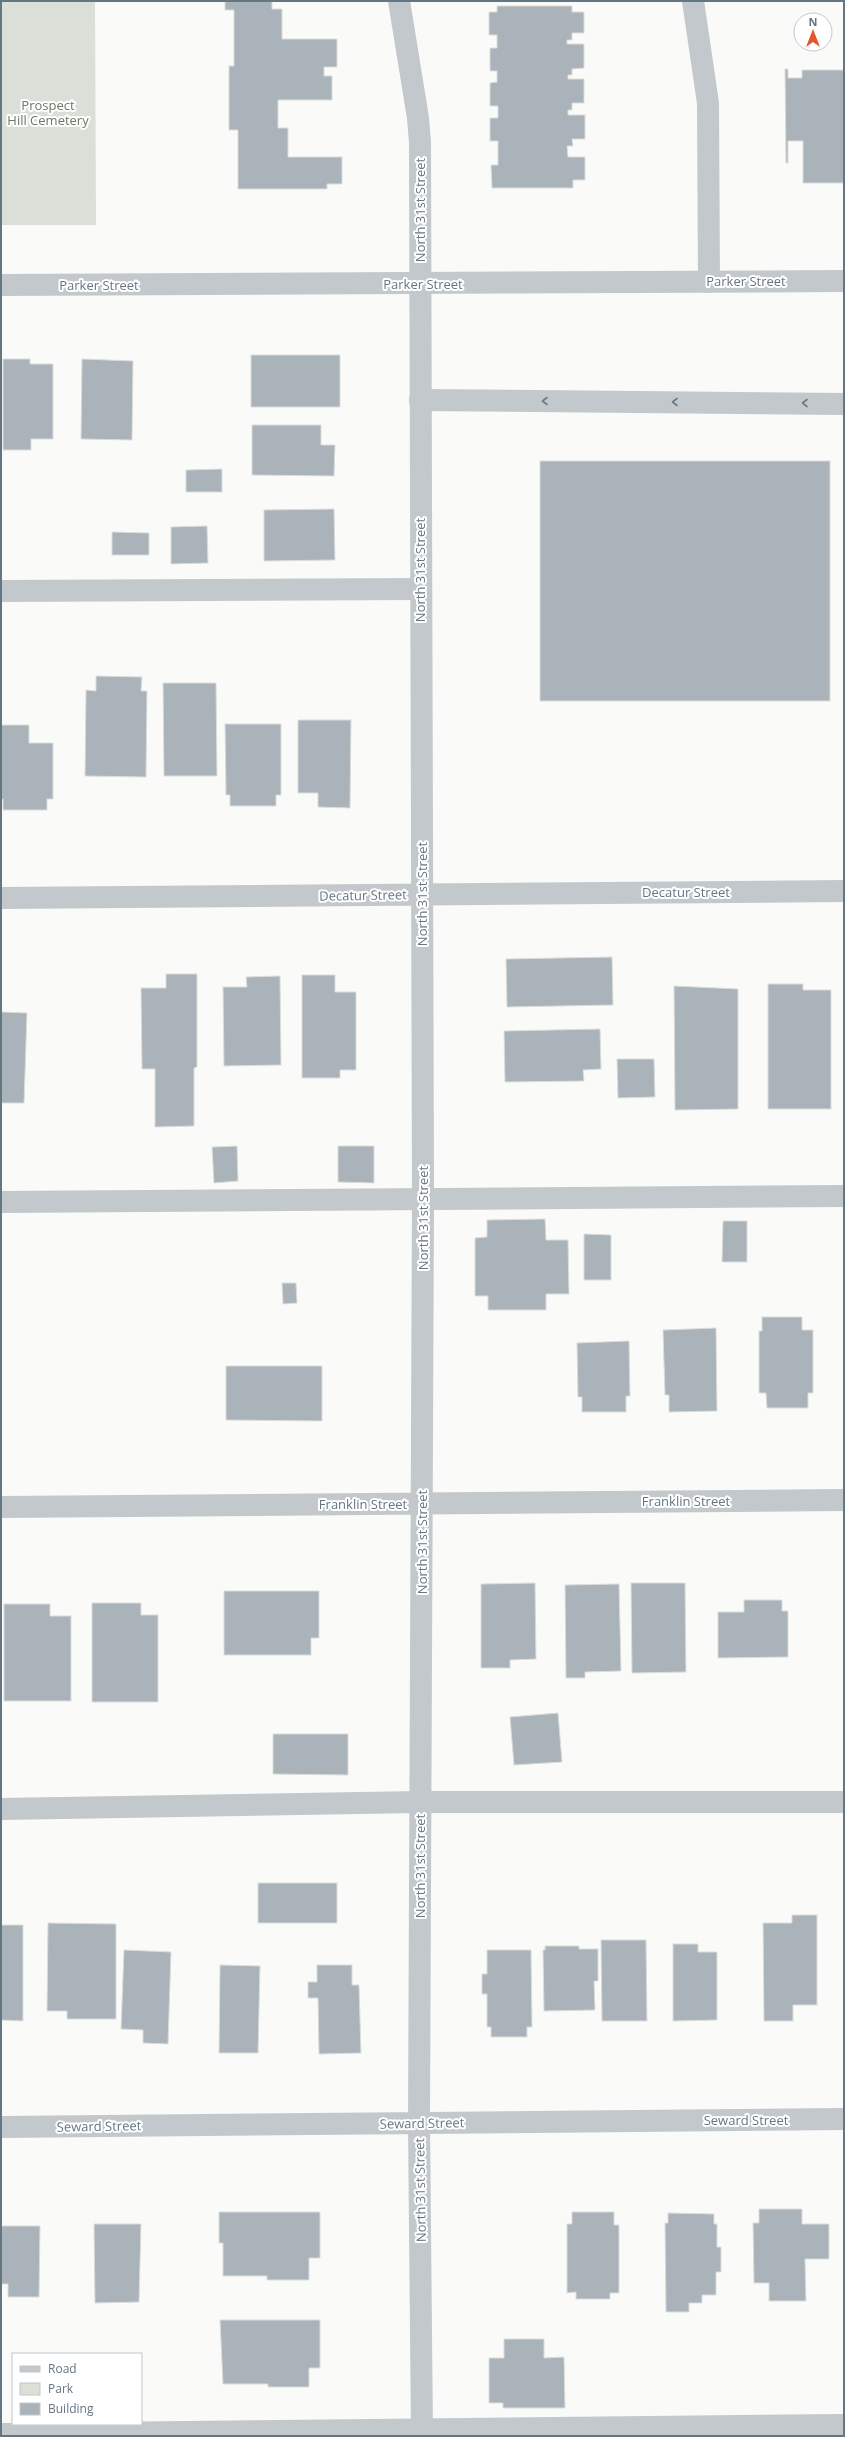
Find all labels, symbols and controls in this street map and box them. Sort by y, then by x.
north arrow [793,12,833,52]
text: N [809,14,817,29]
park label: Prospect Hill Cemetery [7,96,89,129]
street label: North 31st Street [411,157,429,262]
street label: Parker Street [706,272,786,290]
street label: Parker Street [383,275,463,293]
street label: Parker Street [59,276,139,294]
one-way arrow [542,397,548,405]
one-way arrow [672,398,678,406]
one-way arrow [802,399,808,407]
street label: North 31st Street [411,517,429,622]
street label: North 31st Street [413,841,431,946]
street label: Decatur Street [642,883,730,901]
street label: Decatur Street [319,885,407,905]
street label: North 31st Street [414,1165,432,1270]
street label: North 31st Street [413,1489,431,1594]
street label: Franklin Street [642,1492,730,1510]
street label: Franklin Street [319,1495,407,1513]
street label: North 31st Street [411,1813,429,1918]
street label: Seward Street [704,2111,789,2129]
street label: Seward Street [380,2113,465,2133]
street label: Seward Street [57,2116,142,2136]
street label: North 31st Street [410,2137,430,2242]
legend [12,2353,142,2425]
text: Road [48,2360,77,2377]
text: Park [48,2380,74,2397]
text: Building [48,2400,94,2417]

